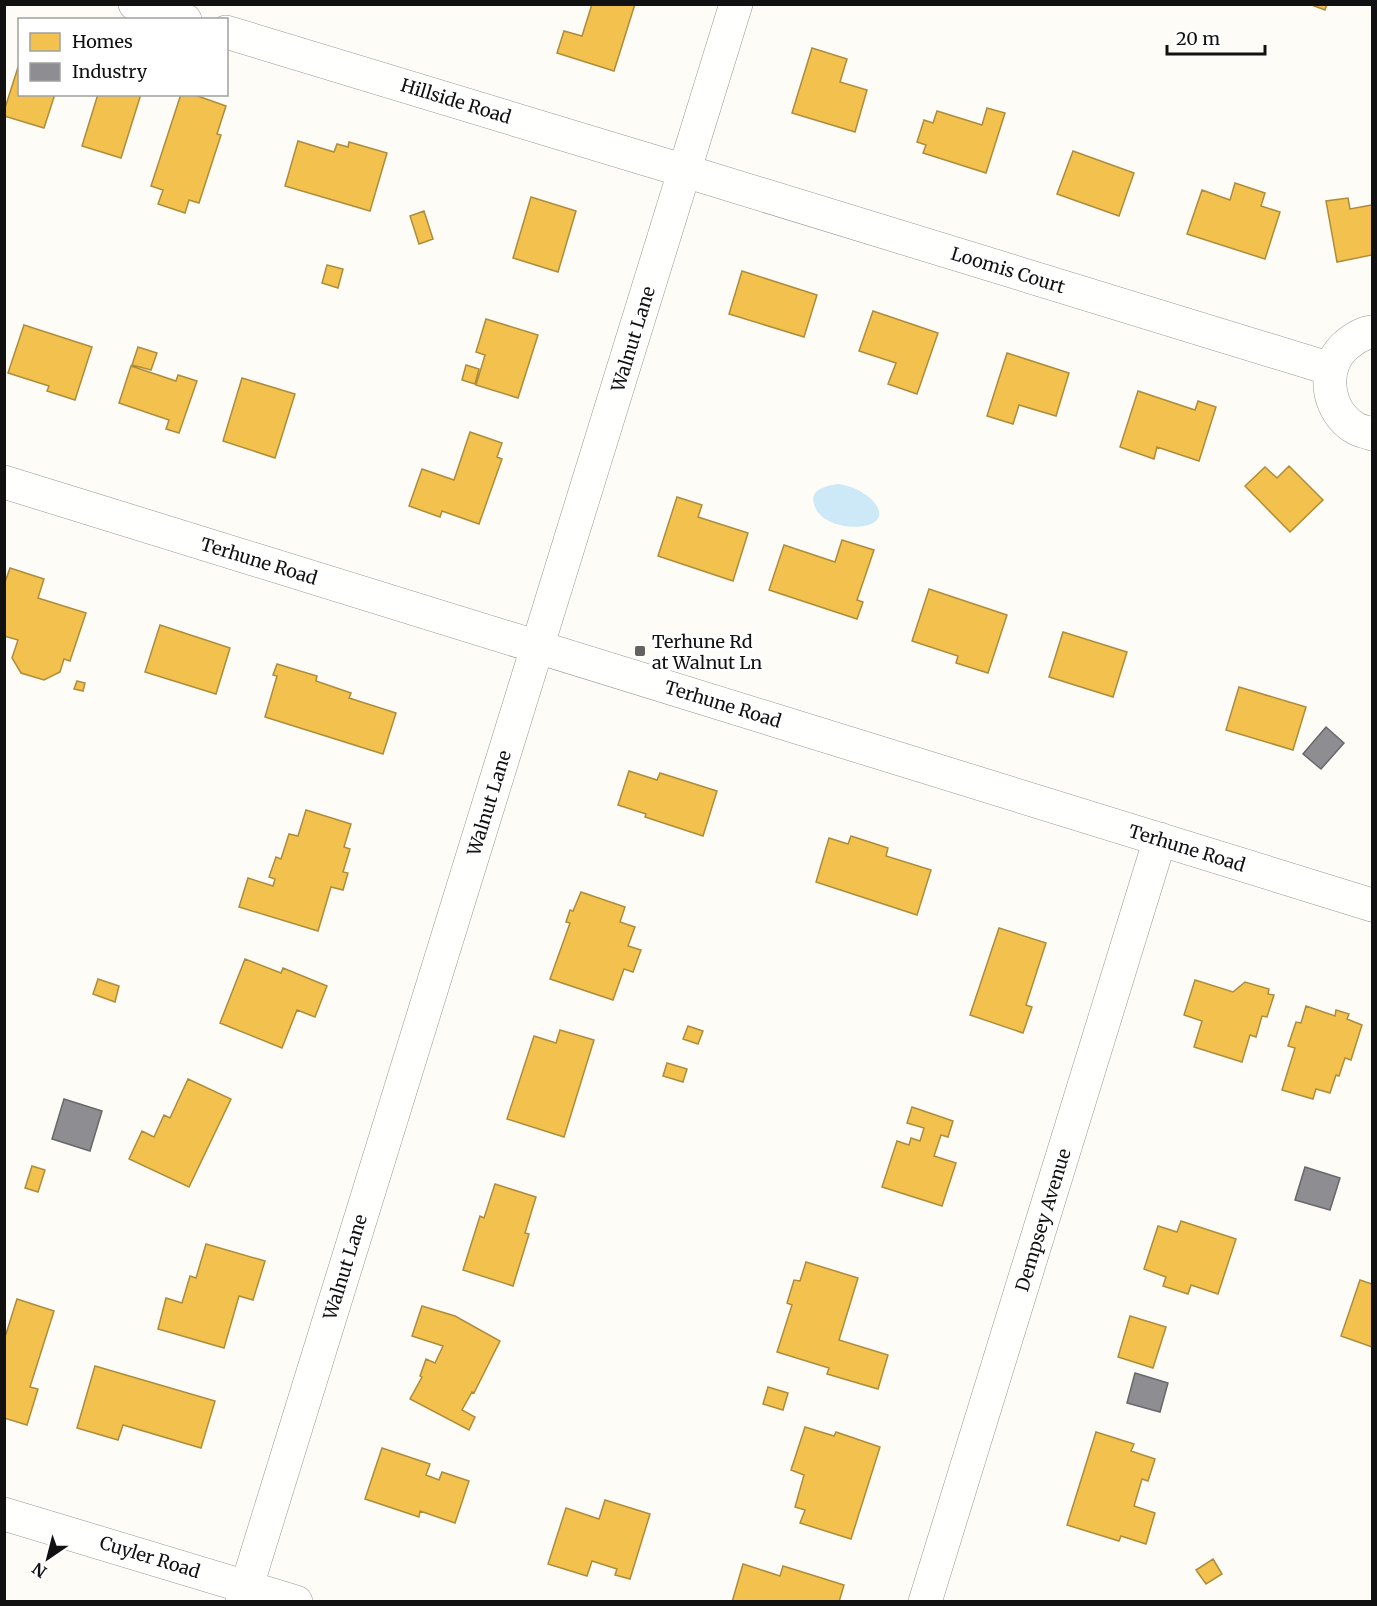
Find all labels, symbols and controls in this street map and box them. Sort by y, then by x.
legend [18,18,228,96]
scale bar [1167,18,1264,56]
text: 20 m [1176,27,1220,50]
text: Homes [72,30,133,53]
text: Industry [72,60,148,83]
street label: Hillside Road [398,73,514,129]
street label: Loomis Court [948,242,1068,298]
street label: Walnut Lane [606,283,660,396]
street label: Terhune Road [198,532,320,590]
place label: Terhune Rd at Walnut Ln [652,630,762,674]
marker: Terhune Rd at Walnut Ln [633,644,647,658]
street label: Terhune Road [662,675,784,733]
street label: Walnut Lane [462,747,516,860]
street label: Terhune Road [1126,819,1248,877]
street label: Dempsey Avenue [1010,1146,1076,1294]
street label: Walnut Lane [318,1211,372,1324]
north arrow [18,1528,78,1588]
street label: Cuyler Road [97,1531,203,1583]
text: N [28,1558,50,1582]

